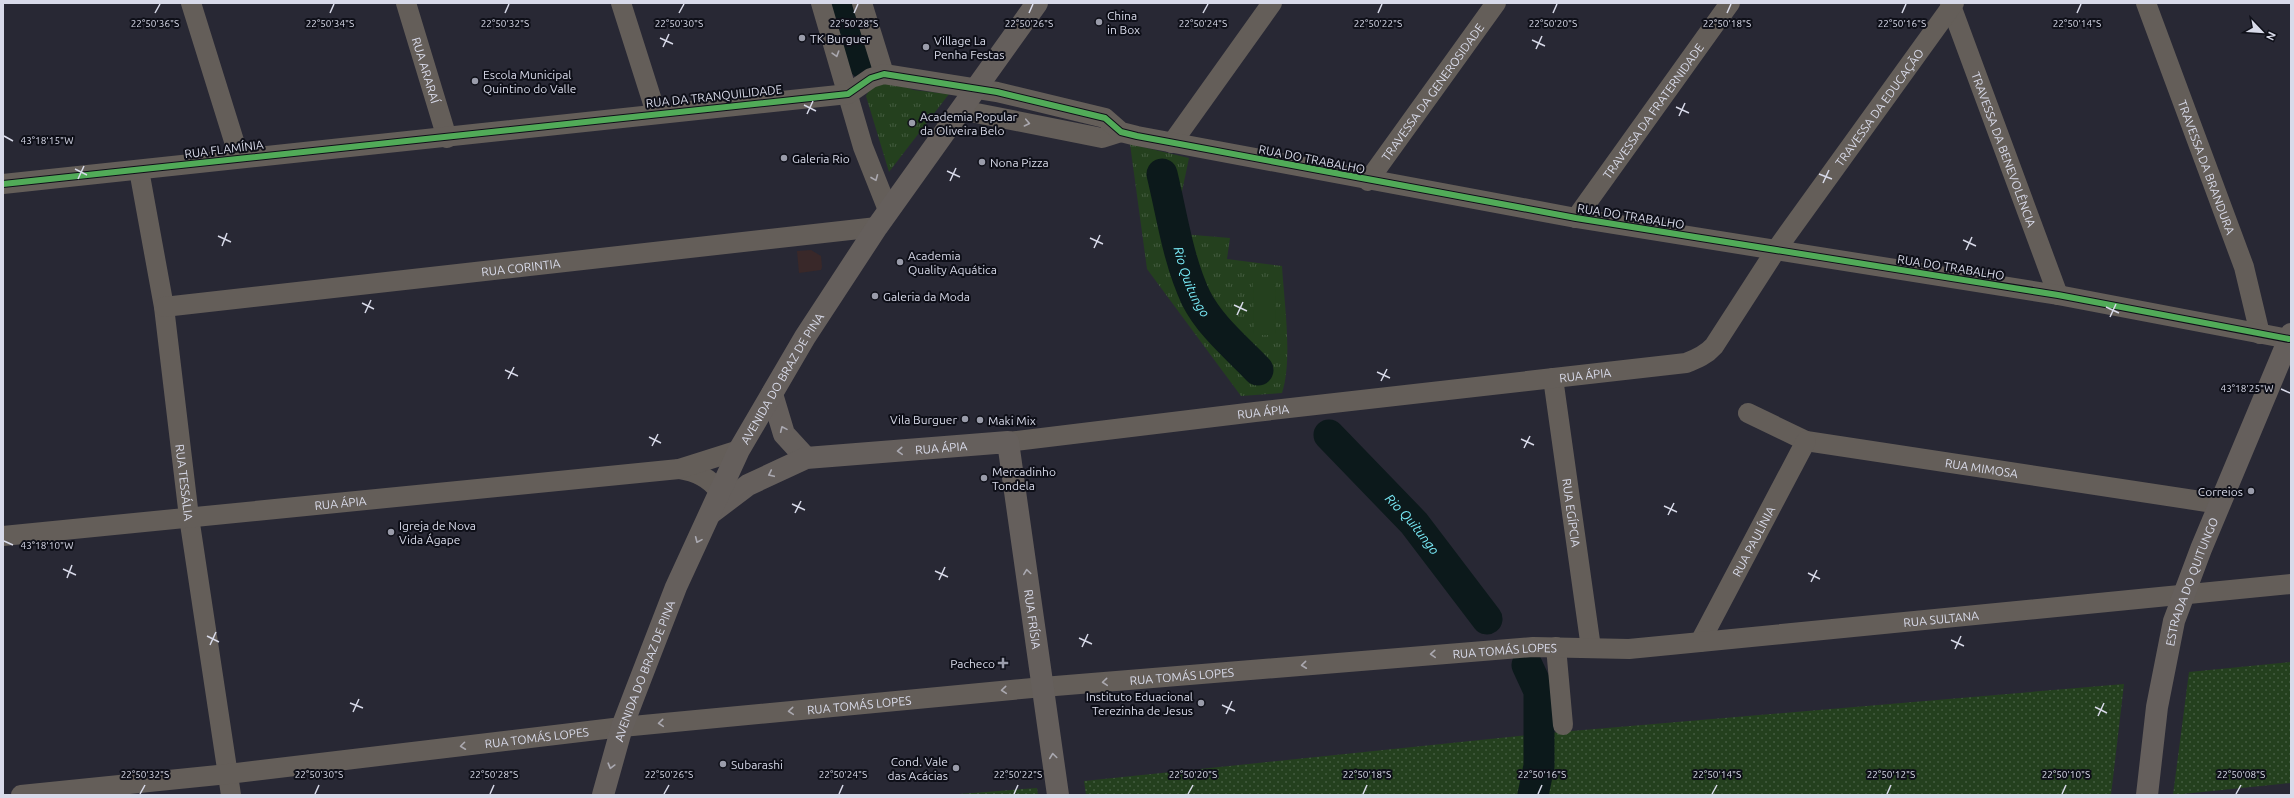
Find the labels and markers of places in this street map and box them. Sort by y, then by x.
place label: China in Box [1107,9,1140,36]
marker: China in Box [1094,17,1104,27]
place label: TK Burguer [810,32,871,45]
marker: TK Burguer [797,33,807,43]
place label: Village La Penha Festas [934,34,1004,61]
marker: Village La Penha Festas [921,42,931,52]
place label: Escola Municipal Quintino do Valle [483,68,576,95]
marker: Escola Municipal Quintino do Valle [470,76,480,86]
place label: Academia Popular da Oliveira Belo [920,110,1018,137]
marker: Academia Popular da Oliveira Belo [907,118,917,128]
place label: Galeria Rio [792,152,850,165]
marker: Galeria Rio [779,153,789,163]
place label: Nona Pizza [990,156,1049,169]
marker: Nona Pizza [977,157,987,167]
place label: Academia Quality Aquática [908,249,997,276]
marker: Academia Quality Aquática [895,257,905,267]
place label: Galeria da Moda [883,290,970,303]
marker: Galeria da Moda [870,291,880,301]
place label: Vila Burguer [890,413,957,426]
marker: Vila Burguer [960,414,970,424]
place label: Maki Mix [988,414,1036,427]
marker: Maki Mix [975,415,985,425]
place label: Mercadinho Tondela [992,465,1056,492]
marker: Mercadinho Tondela [979,473,989,483]
place label: Correios [2198,485,2243,498]
marker: Correios [2246,486,2256,496]
place label: Igreja de Nova Vida Ágape [399,519,476,546]
marker: Igreja de Nova Vida Ágape [386,527,396,537]
place label: Pacheco [950,657,995,670]
marker: Pacheco [998,658,1008,668]
place label: Instituto Eduacional Terezinha de Jesus [1086,690,1193,717]
marker: Instituto Eduacional Terezinha de Jesus [1196,698,1206,708]
place label: Cond. Vale das Acácias [887,755,948,782]
place label: Subarashi [731,758,783,771]
marker: Subarashi [718,759,728,769]
marker: Cond. Vale das Acácias [951,763,961,773]

